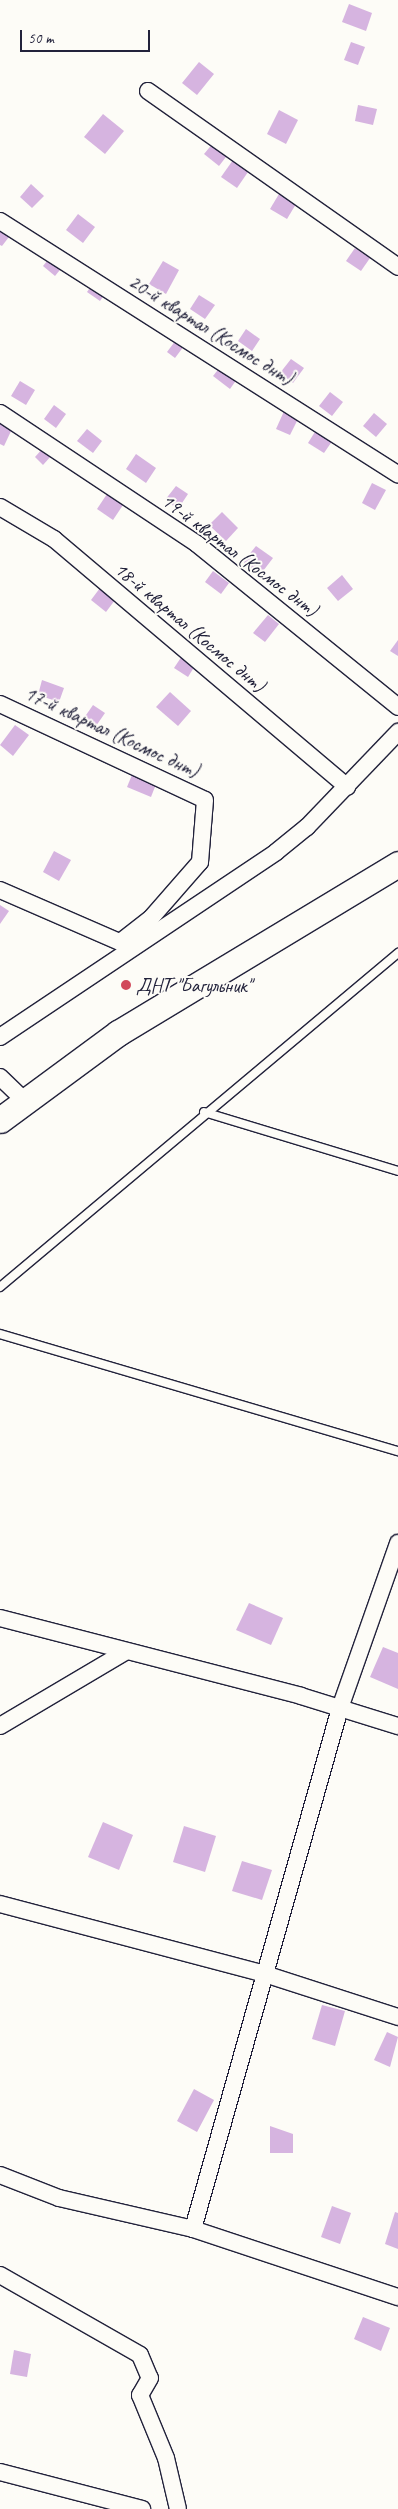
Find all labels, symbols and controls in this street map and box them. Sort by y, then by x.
scale bar [22,20,152,52]
text: 50 m [28,29,54,48]
street label: 20-й квартал (Космос днт) [124,270,298,390]
street label: 19-й квартал (Космос днт) [157,488,323,622]
street label: 18-й квартал (Космос днт) [110,557,270,697]
street label: 17-й квартал (Космос днт) [21,681,203,783]
place label: ДНТ "Багульник" [136,973,251,997]
marker: ДНТ "Багульник" [120,979,132,991]

